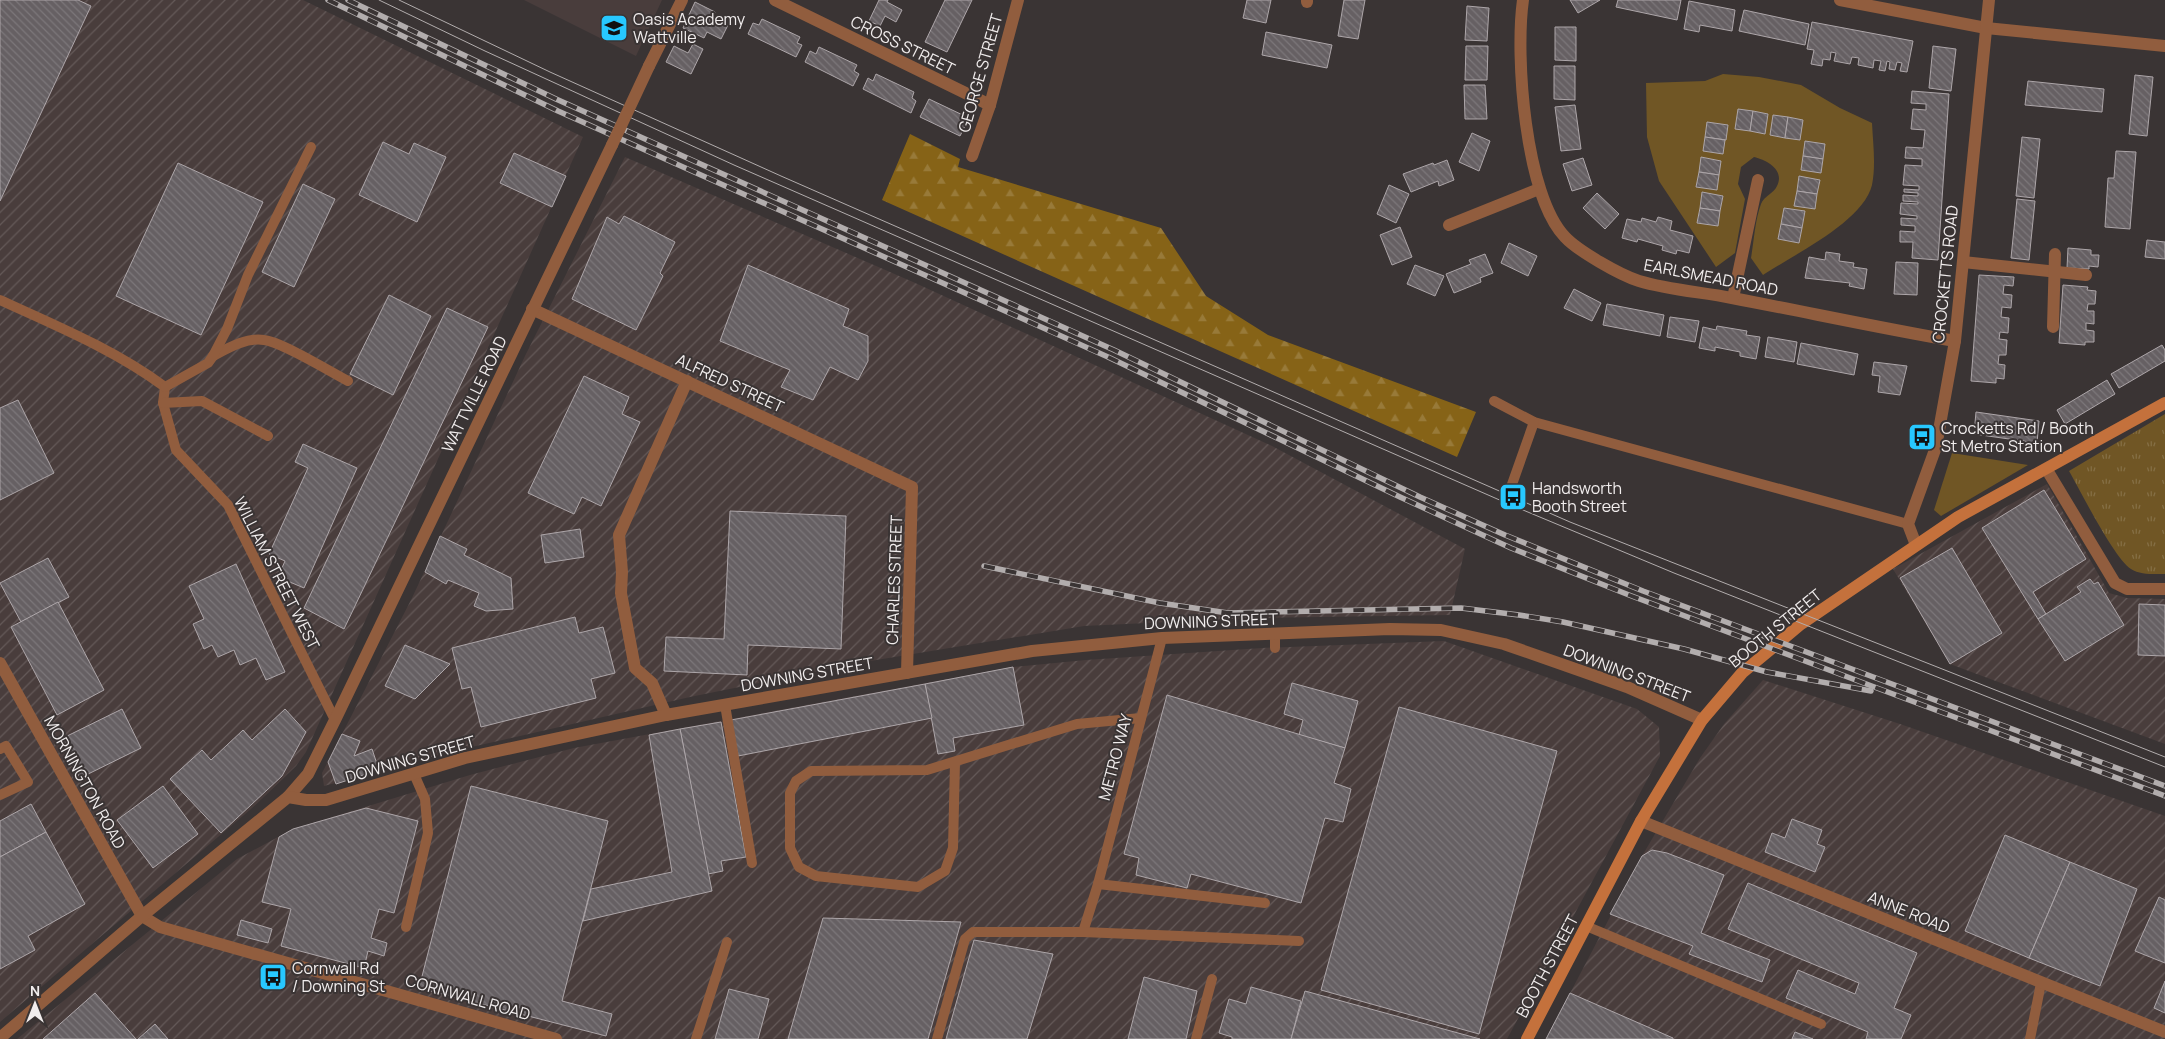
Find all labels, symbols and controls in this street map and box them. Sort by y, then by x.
place label: Oasis Academy Wattville [633,8,746,48]
street label: CROSS STREET [847,10,959,80]
street label: GEORGE STREET [953,11,1008,135]
school or university icon: Oasis Academy Wattville [599,13,629,43]
street label: CROCKETTS ROAD [1927,204,1963,344]
street label: EARLSMEAD ROAD [1642,253,1780,301]
street label: WATTVILLE ROAD [436,332,512,456]
street label: ALFRED STREET [672,348,788,418]
place label: Crocketts Rd / Booth St Metro Station [1941,417,2094,457]
bus stop icon: Crocketts Rd / Booth St Metro Station [1907,422,1937,452]
place label: Handsworth Booth Street [1532,477,1627,517]
bus stop icon: Handsworth Booth Street [1498,482,1528,512]
street label: WILLIAM STREET WEST [229,493,325,654]
street label: CHARLES STREET [881,514,907,645]
street label: BOOTH STREET [1724,583,1826,672]
street label: DOWNING STREET [1144,608,1279,634]
street label: DOWNING STREET [1560,639,1694,707]
street label: DOWNING STREET [739,651,875,696]
street label: MORNINGTON ROAD [39,711,131,853]
street label: METRO WAY [1093,711,1137,803]
street label: DOWNING STREET [342,730,478,788]
street label: ANNE ROAD [1865,886,1953,939]
street label: BOOTH STREET [1511,910,1584,1021]
place label: Cornwall Rd / Downing St [292,957,385,997]
bus stop icon: Cornwall Rd / Downing St [258,962,288,992]
street label: CORNWALL ROAD [403,969,533,1025]
north arrow [10,979,60,1029]
text: N [30,981,40,1000]

